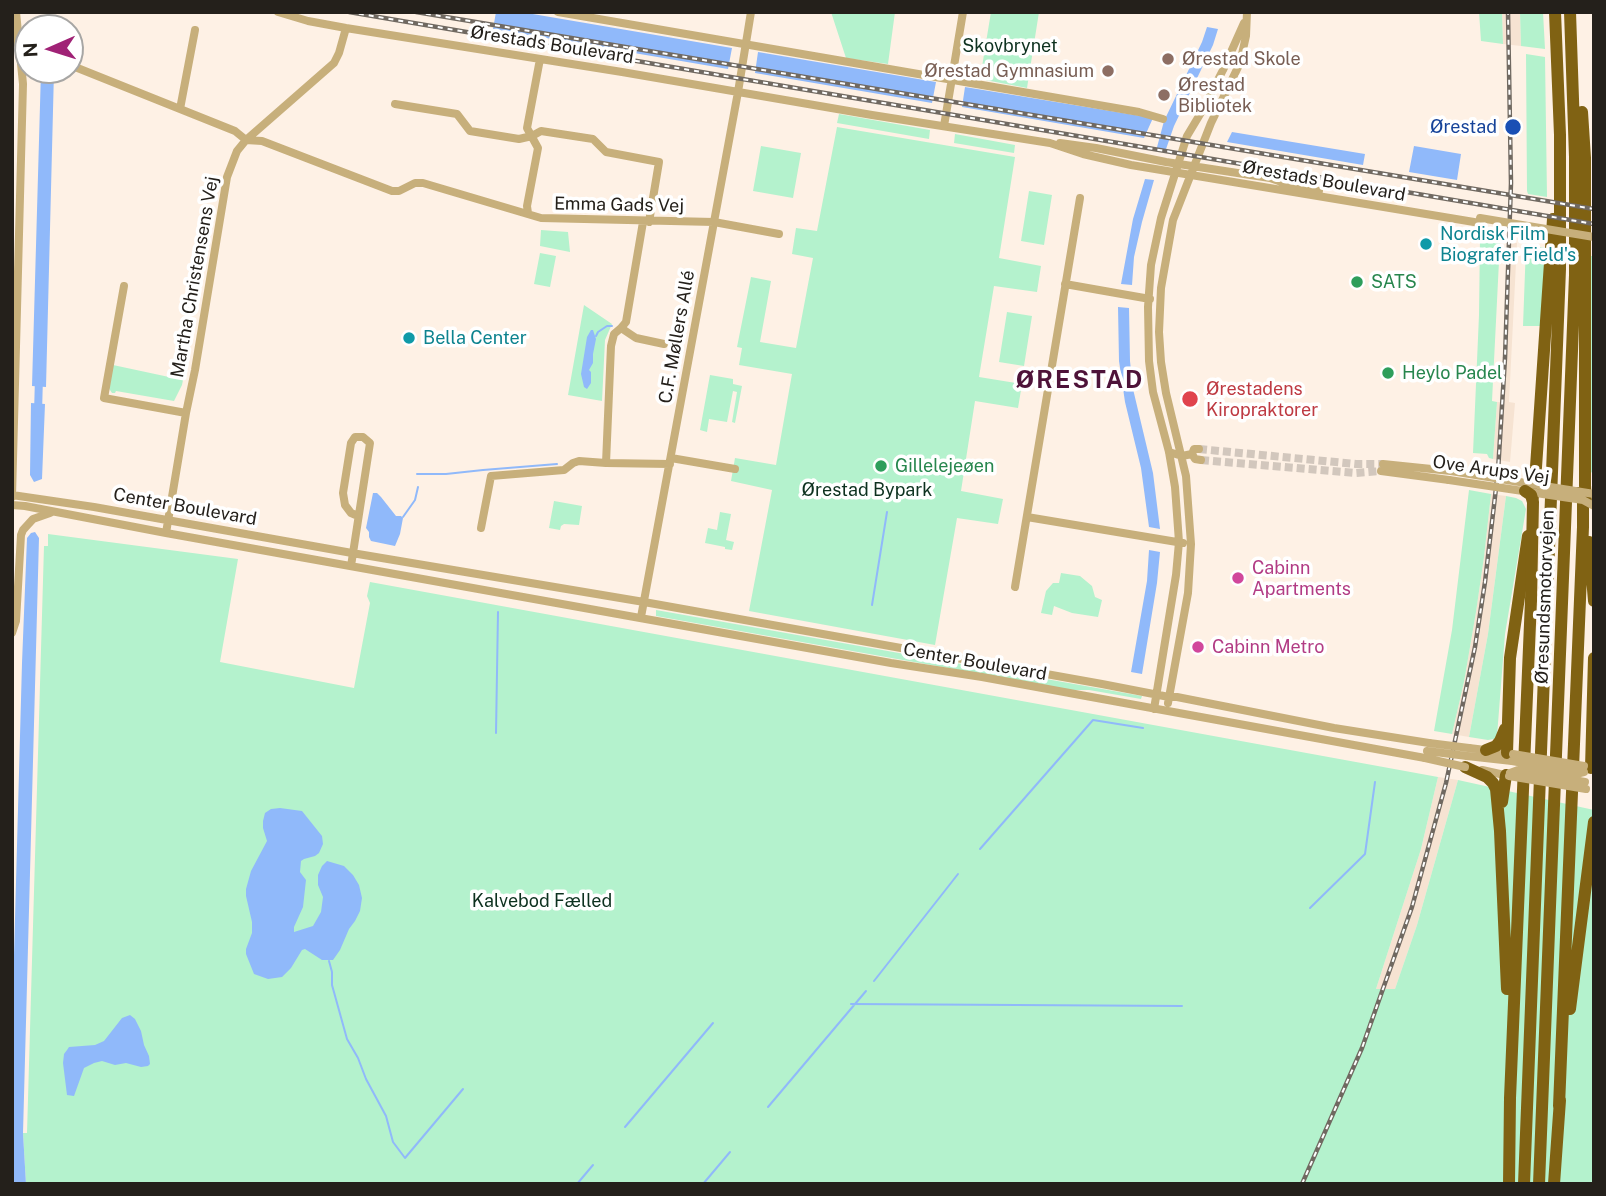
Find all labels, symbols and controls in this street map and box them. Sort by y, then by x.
north arrow [14,14,84,84]
street label: Ørestads Boulevard [469,21,635,69]
park label: Skovbrynet [962,35,1058,57]
text: N [19,42,41,58]
place label: Ørestad Skole [1182,48,1301,70]
marker: Ørestad Skole [1160,51,1176,67]
place label: Ørestad Gymnasium [924,60,1094,82]
marker: Ørestad Gymnasium [1100,63,1116,79]
place label: Ørestad Bibliotek [1178,74,1252,116]
marker: Ørestad Bibliotek [1156,87,1172,103]
place label: Ørestad [1430,116,1497,138]
marker: Ørestad [1503,117,1523,137]
street label: Ørestads Boulevard [1241,156,1407,206]
street label: Martha Christensens Vej [167,175,223,379]
street label: Emma Gads Vej [554,193,684,217]
place label: Nordisk Film Biografer Field's [1440,223,1576,266]
marker: Nordisk Film Biografer Field's [1418,236,1434,252]
street label: C.F. Møllers Allé [655,269,699,405]
place label: SATS [1371,271,1417,293]
marker: SATS [1349,274,1365,290]
place label: Bella Center [423,327,527,349]
marker: Bella Center [401,330,417,346]
place label: Heylo Padel [1402,362,1503,384]
marker: Heylo Padel [1380,365,1396,381]
district label: ØRESTAD [1017,367,1143,395]
place label: Ørestadens Kiropraktorer [1206,378,1318,420]
marker: Ørestadens Kiropraktorer [1180,389,1200,409]
street label: Ove Arups Vej [1431,451,1551,489]
place label: Gillelejeøen [895,455,994,477]
marker: Gillelejeøen [873,458,889,474]
park label: Ørestad Bypark [802,479,932,501]
street label: Center Boulevard [112,484,258,530]
street label: Øresundsmotorvejen [1531,509,1559,685]
place label: Cabinn Apartments [1252,557,1351,600]
marker: Cabinn Apartments [1230,570,1246,586]
place label: Cabinn Metro [1212,636,1324,658]
street label: Center Boulevard [902,639,1048,685]
marker: Cabinn Metro [1190,639,1206,655]
park label: Kalvebod Fælled [472,890,612,912]

